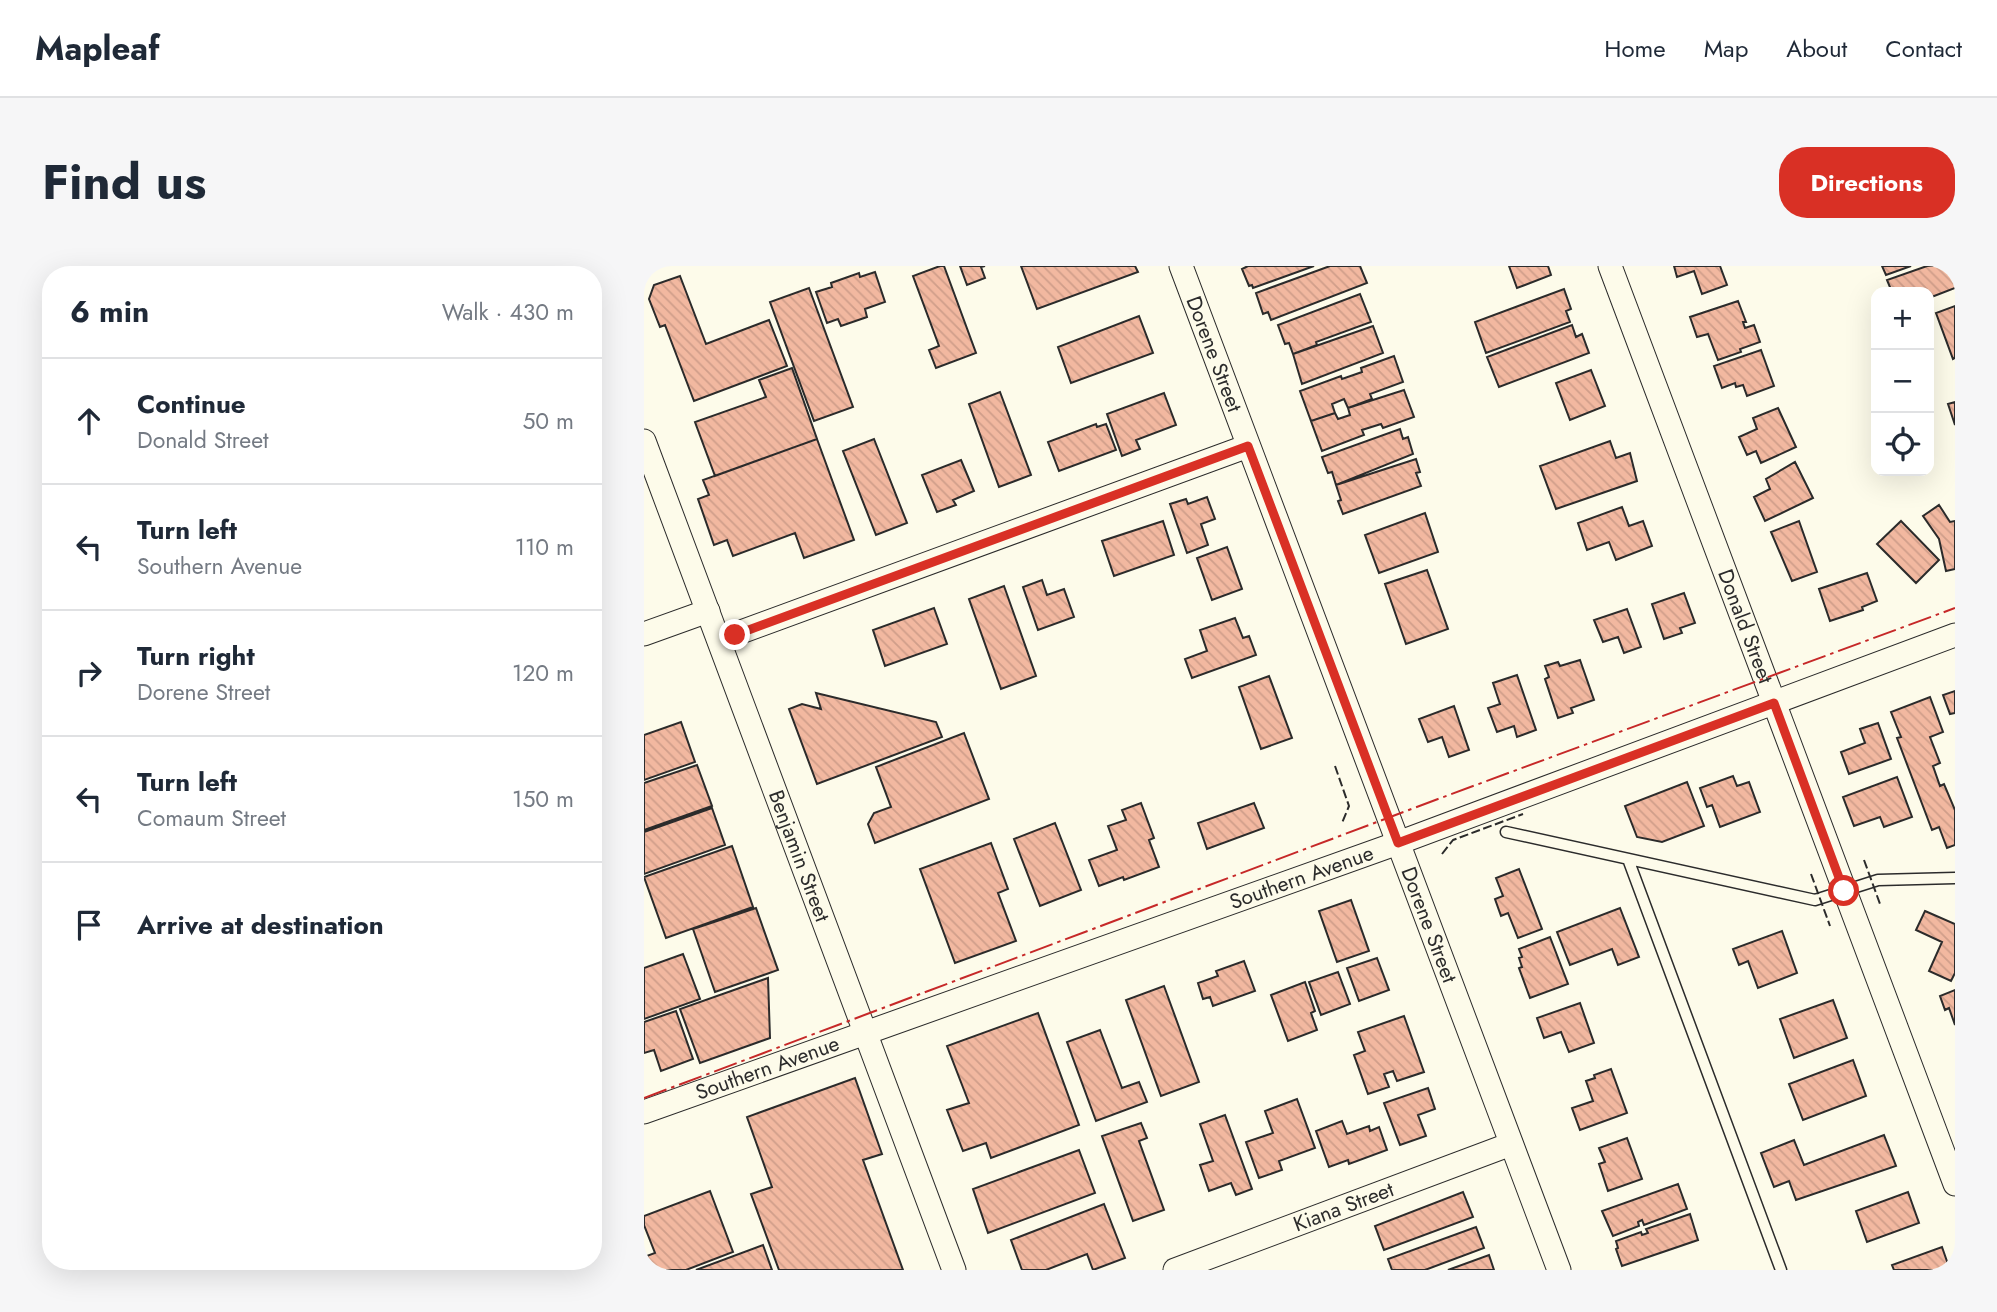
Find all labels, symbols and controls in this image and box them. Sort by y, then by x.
text: Mapleaf [35,25,160,72]
text: Home [1604,31,1666,66]
text: Map [1704,31,1748,66]
text: About [1786,31,1847,66]
text: Contact [1885,31,1962,66]
text: Find us [42,147,206,217]
button: Directions [1779,147,1955,218]
map controls [1871,287,1934,476]
button: + [1871,287,1934,350]
text: 6 min [70,290,149,333]
street label: Dorene Street [1179,292,1250,416]
text: Walk · 430 m [442,295,574,329]
button: − [1871,350,1934,413]
text: Continue [137,385,246,423]
icon: ahead [70,402,108,440]
text: 50 m [522,404,574,438]
button: locate [1871,413,1934,476]
text: Donald Street [137,423,269,457]
text: Turn left [137,511,237,549]
icon: left [70,528,108,566]
text: 110 m [515,530,574,564]
text: Southern Avenue [137,549,302,583]
street label: Donald Street [1710,565,1781,688]
route end [719,619,750,650]
text: Turn right [137,637,255,675]
icon: right [70,654,108,692]
text: 120 m [512,656,574,690]
text: Dorene Street [137,675,270,709]
text: Turn left [137,763,237,801]
icon: left [70,780,108,818]
text: 150 m [512,782,574,816]
street label: Benjamin Street [761,786,837,926]
text: Comaum Street [137,801,286,835]
street label: Southern Avenue [1225,838,1378,917]
street label: Dorene Street [1394,863,1465,987]
route start [1828,875,1859,906]
icon: arrive [70,906,108,944]
text: Arrive at destination [137,906,384,944]
street label: Southern Avenue [691,1028,844,1107]
street label: Kiana Street [1289,1174,1398,1239]

